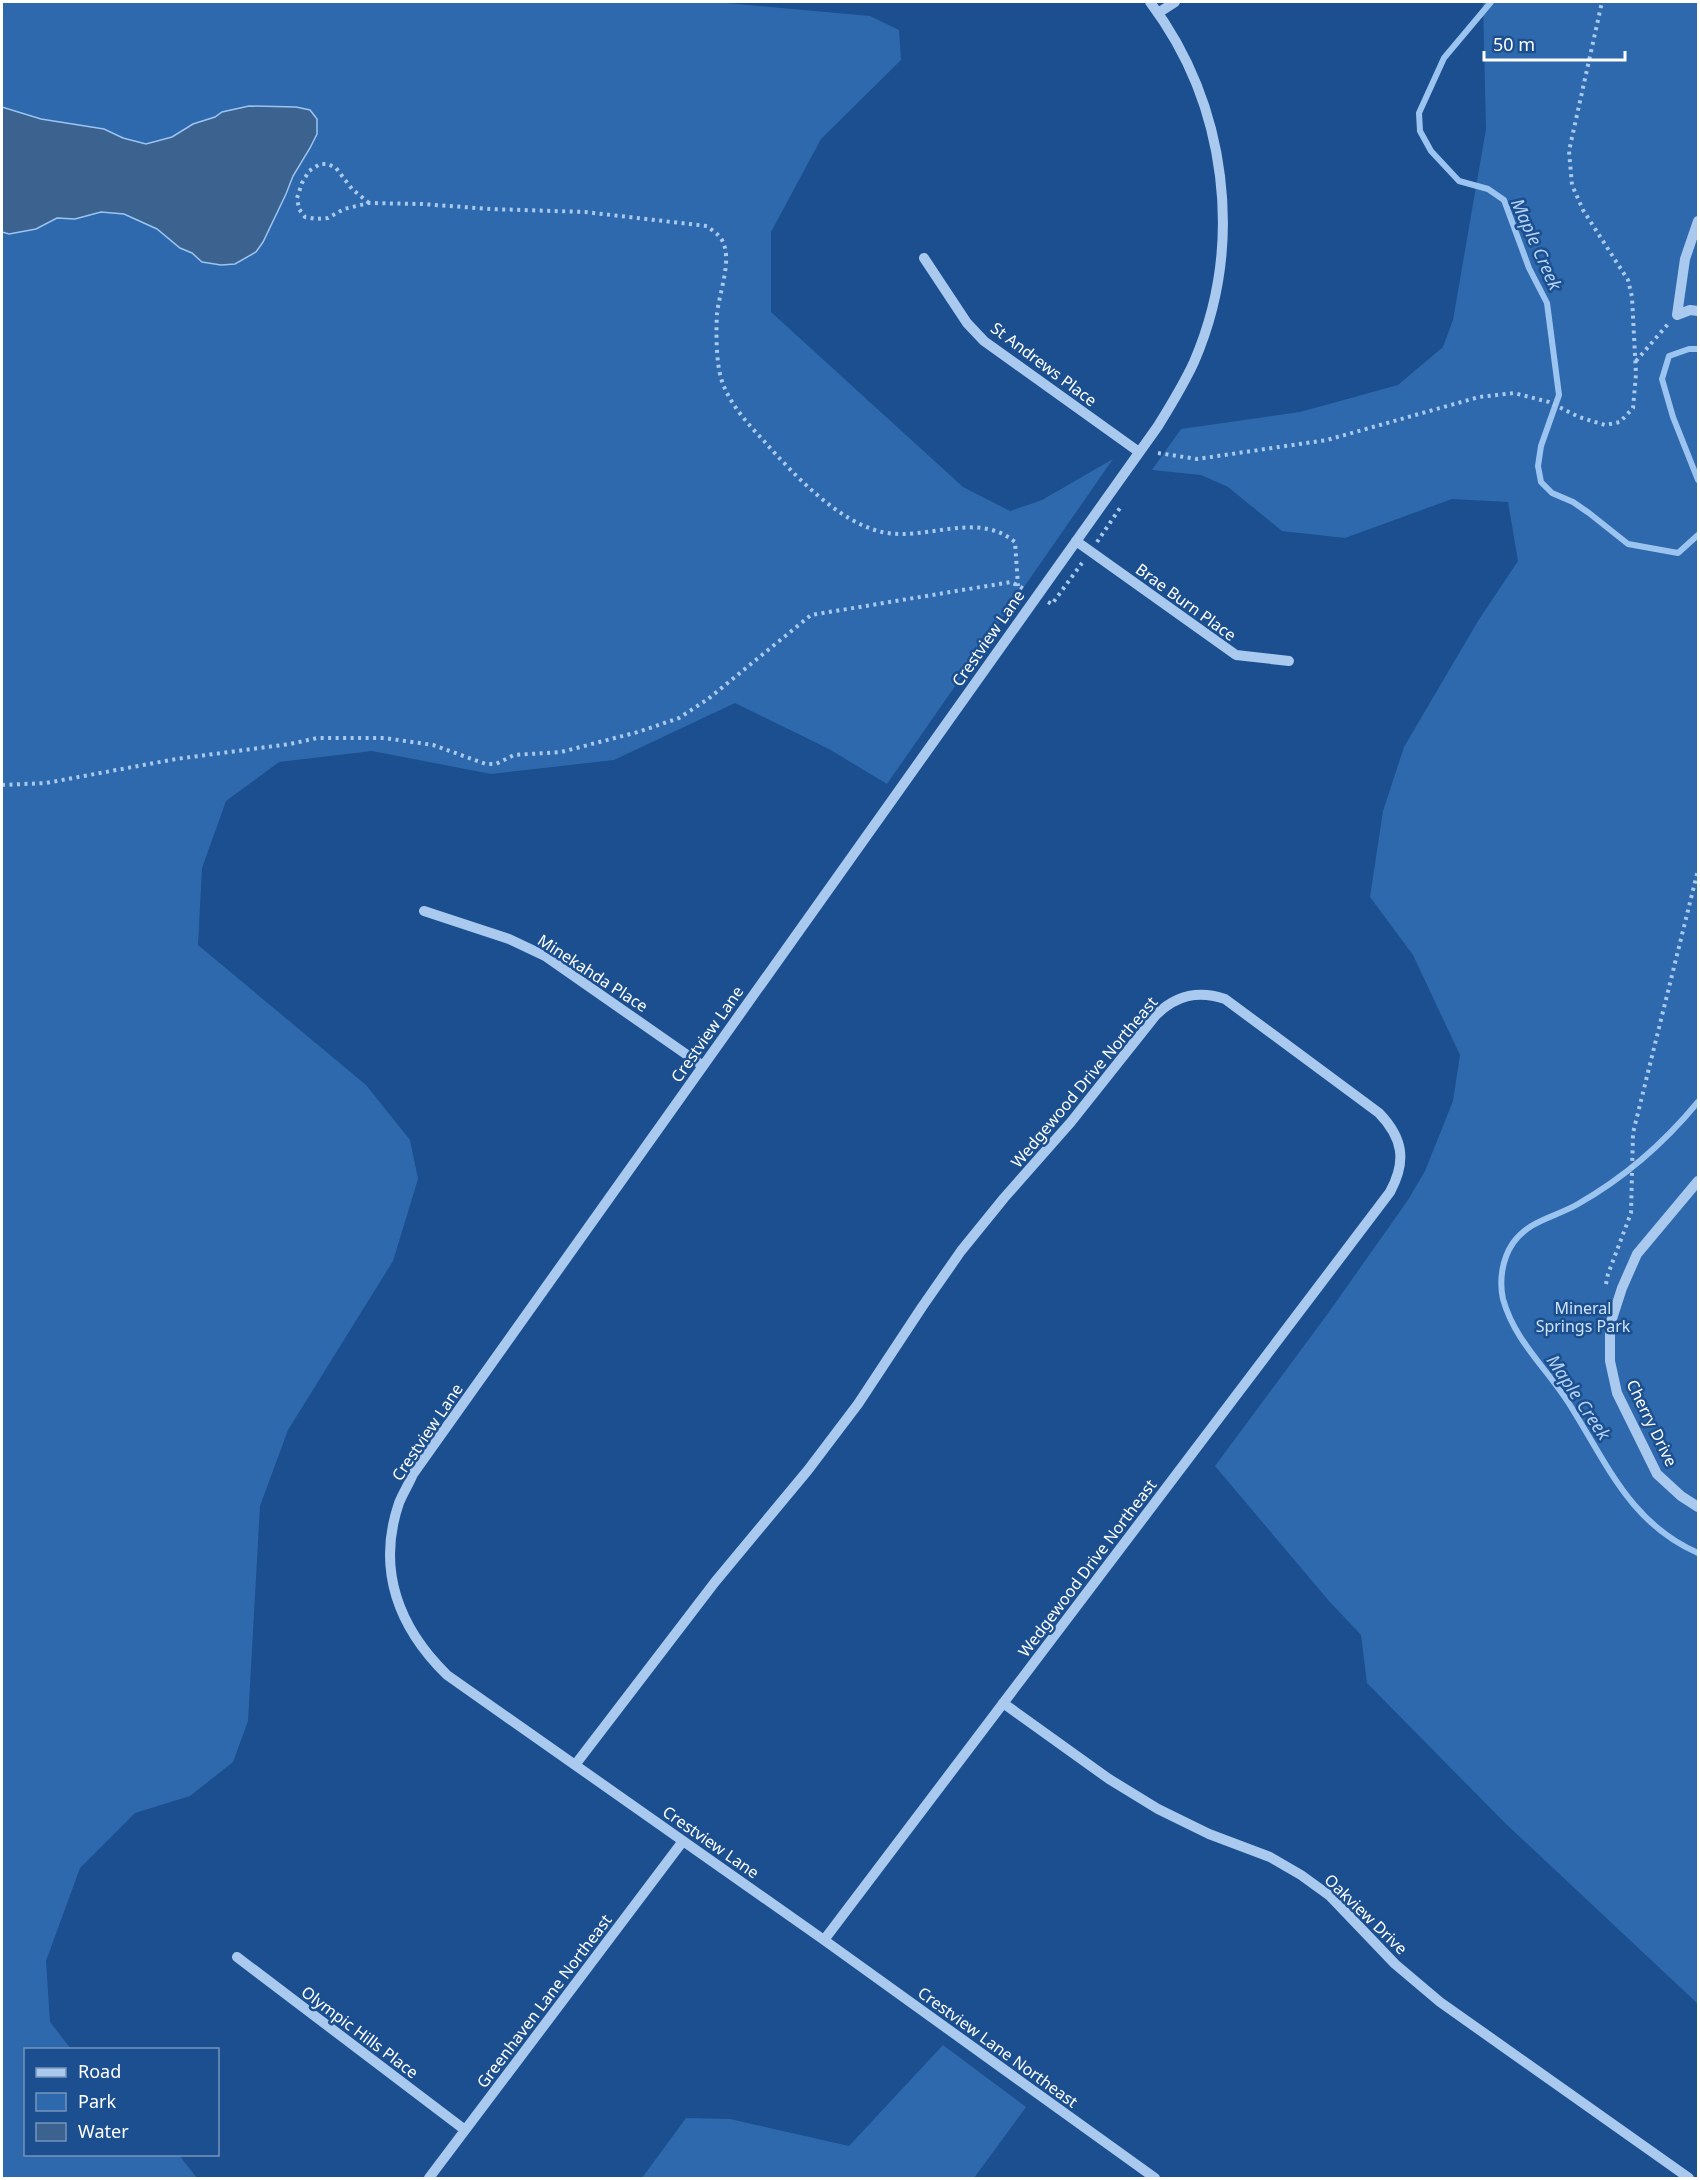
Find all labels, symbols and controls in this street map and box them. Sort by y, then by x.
scale bar [1484,24,1625,62]
text: 50 m [1493,32,1535,56]
water label: Maple Creek [1506,194,1568,295]
street label: St Andrews Place [986,317,1102,411]
street label: Brae Burn Place [1131,558,1241,646]
street label: Crestview Lane [947,585,1029,691]
street label: Minekahda Place [534,929,652,1017]
street label: Crestview Lane [666,981,748,1087]
street label: Wedgewood Drive Northeast [1006,992,1162,1172]
park label: Mineral Springs Park [1536,1297,1631,1337]
water label: Maple Creek [1542,1350,1617,1445]
street label: Cherry Drive [1621,1376,1683,1470]
street label: Crestview Lane [386,1379,468,1485]
street label: Wedgewood Drive Northeast [1013,1474,1161,1661]
street label: Crestview Lane [658,1801,764,1883]
street label: Oakview Drive [1320,1869,1412,1959]
street label: Greenhaven Lane Northeast [471,1910,617,2092]
street label: Olympic Hills Place [297,1981,423,2083]
street label: Crestview Lane Northeast [914,1982,1083,2113]
legend [24,2048,219,2156]
text: Road [78,2059,121,2083]
text: Park [78,2089,116,2113]
text: Water [78,2119,129,2143]

